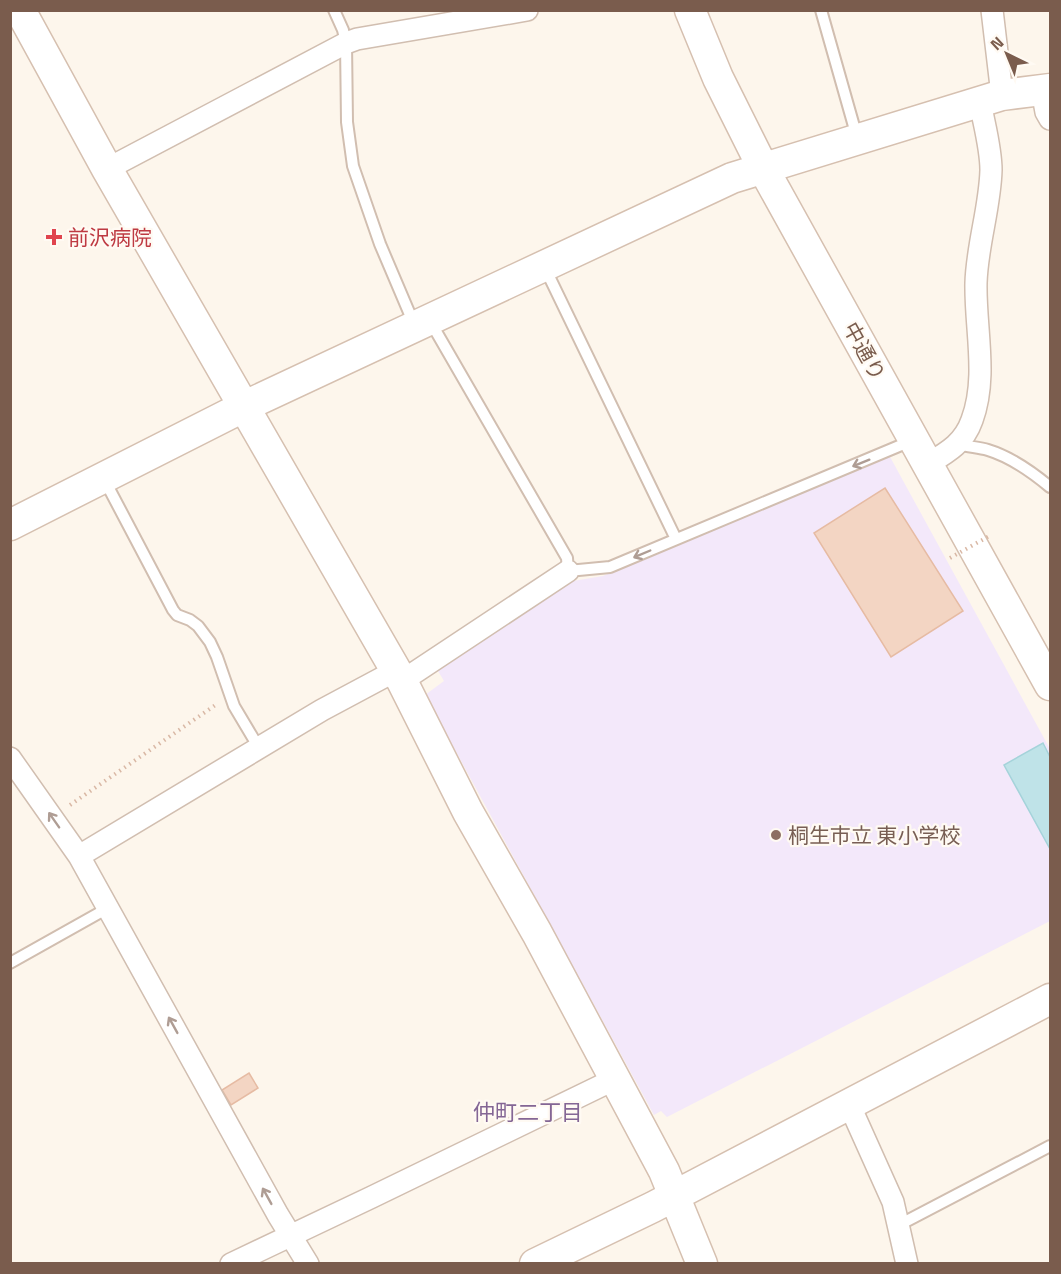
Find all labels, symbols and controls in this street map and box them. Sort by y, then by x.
north arrow [977,24,1037,84]
text: N [985,30,1009,56]
place label: 前沢病院 [68,221,152,253]
marker: 前沢病院 [45,228,63,246]
street label: 中通り [836,316,894,386]
one-way arrow [852,458,871,469]
one-way arrow [633,548,651,560]
one-way arrow [48,813,60,829]
place label: 桐生市立 東小学校 [788,819,961,851]
marker: 桐生市立 東小学校 [769,828,783,842]
one-way arrow [167,1017,179,1034]
district label: 仲町二丁目 [473,1095,583,1129]
one-way arrow [261,1187,272,1205]

